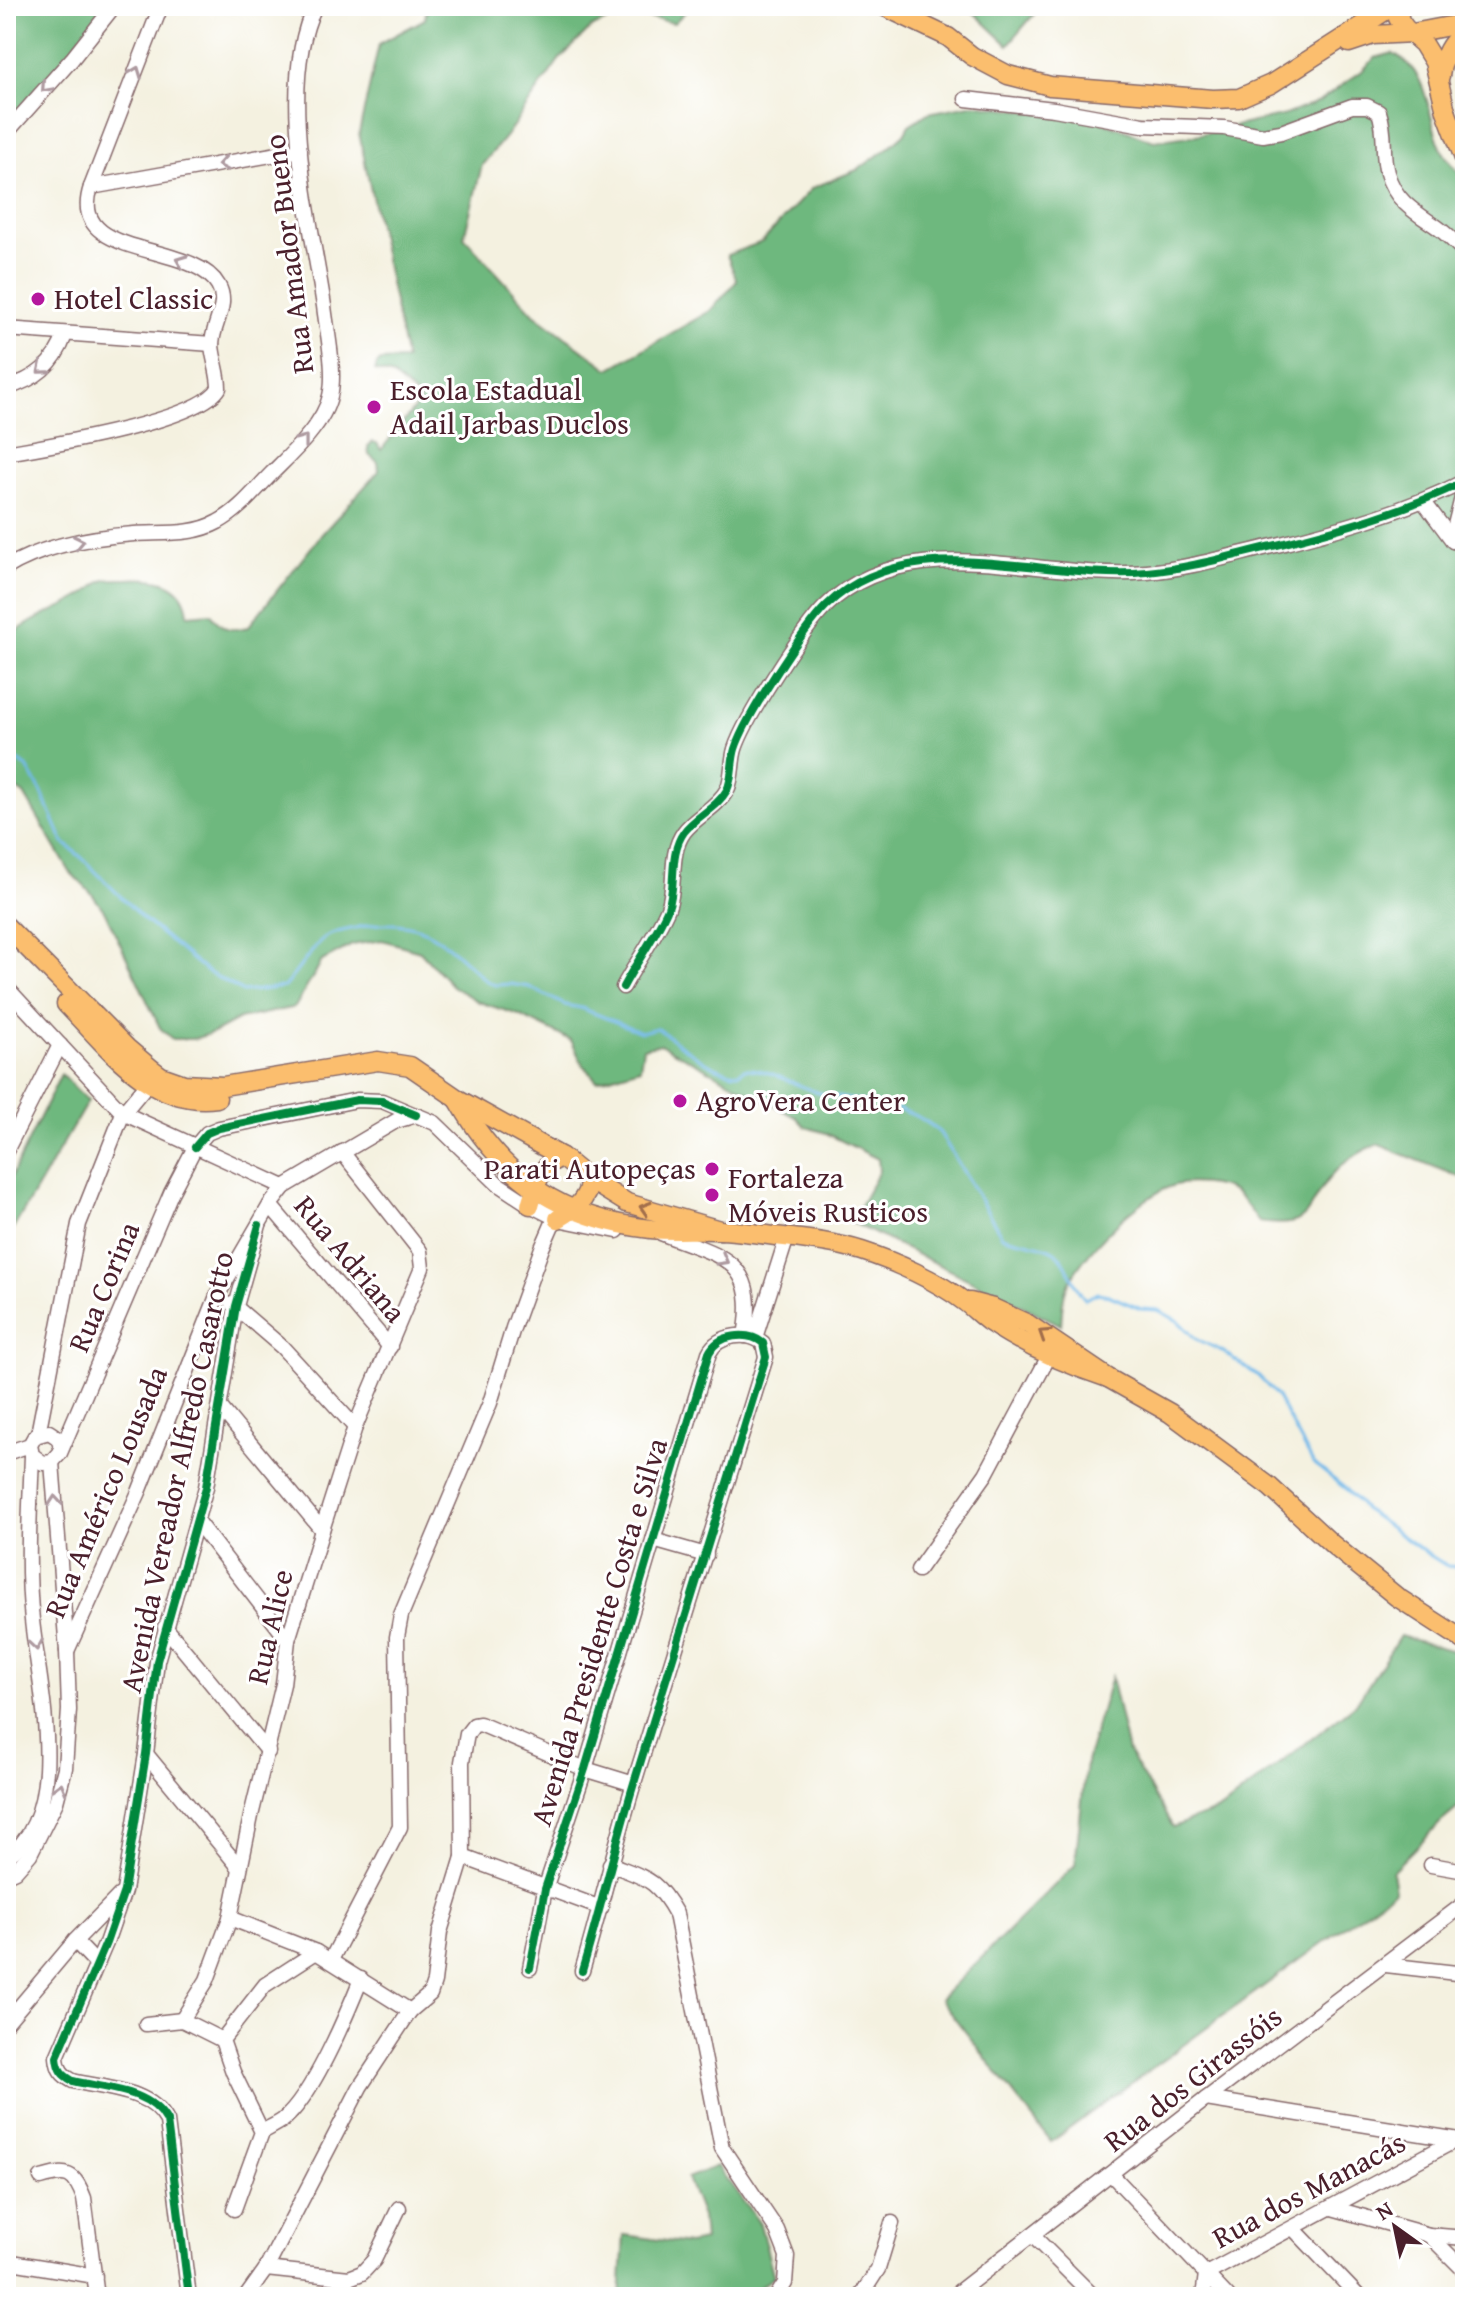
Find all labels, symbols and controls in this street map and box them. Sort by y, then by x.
one-way arrow [126,66,143,80]
one-way arrow [42,78,56,93]
street label: Rua Amador Bueno [251,132,325,376]
one-way arrow [216,154,230,171]
one-way arrow [175,254,189,271]
place label: Hotel Classic [54,276,213,320]
marker: Hotel Classic [29,290,47,308]
one-way arrow [37,359,52,374]
place label: Escola Estadual Adail Jarbas Duclos [390,367,629,445]
marker: Escola Estadual Adail Jarbas Duclos [365,398,383,416]
one-way arrow [293,435,308,449]
one-way arrow [72,534,85,551]
place label: AgroVera Center [696,1078,905,1122]
marker: AgroVera Center [671,1092,689,1110]
place label: Parati Autopeças [484,1146,696,1190]
place label: Fortaleza Móveis Rusticos [728,1155,928,1233]
marker: Parati Autopeças [703,1160,721,1178]
street label: Rua Adriana [284,1185,417,1332]
marker: Fortaleza Móveis Rusticos [703,1186,721,1204]
one-way arrow [638,1202,652,1218]
street label: Rua Corina [56,1215,150,1359]
street label: Avenida Vereador Alfredo Casarotto [108,1247,244,1696]
one-way arrow [715,1250,729,1265]
one-way arrow [1038,1328,1052,1343]
street label: Rua Américo Lousada [32,1359,178,1624]
street label: Avenida Presidente Costa e Silva [518,1432,678,1831]
one-way arrow [47,1494,64,1507]
street label: Rua Alice [234,1565,304,1689]
one-way arrow [26,1638,43,1651]
one-way arrow [51,1781,68,1795]
street label: Rua dos Girassóis [1094,1994,1291,2162]
street label: Rua dos Manacás [1204,2120,1413,2259]
north arrow [1355,2187,1435,2267]
text: N [1369,2193,1399,2228]

